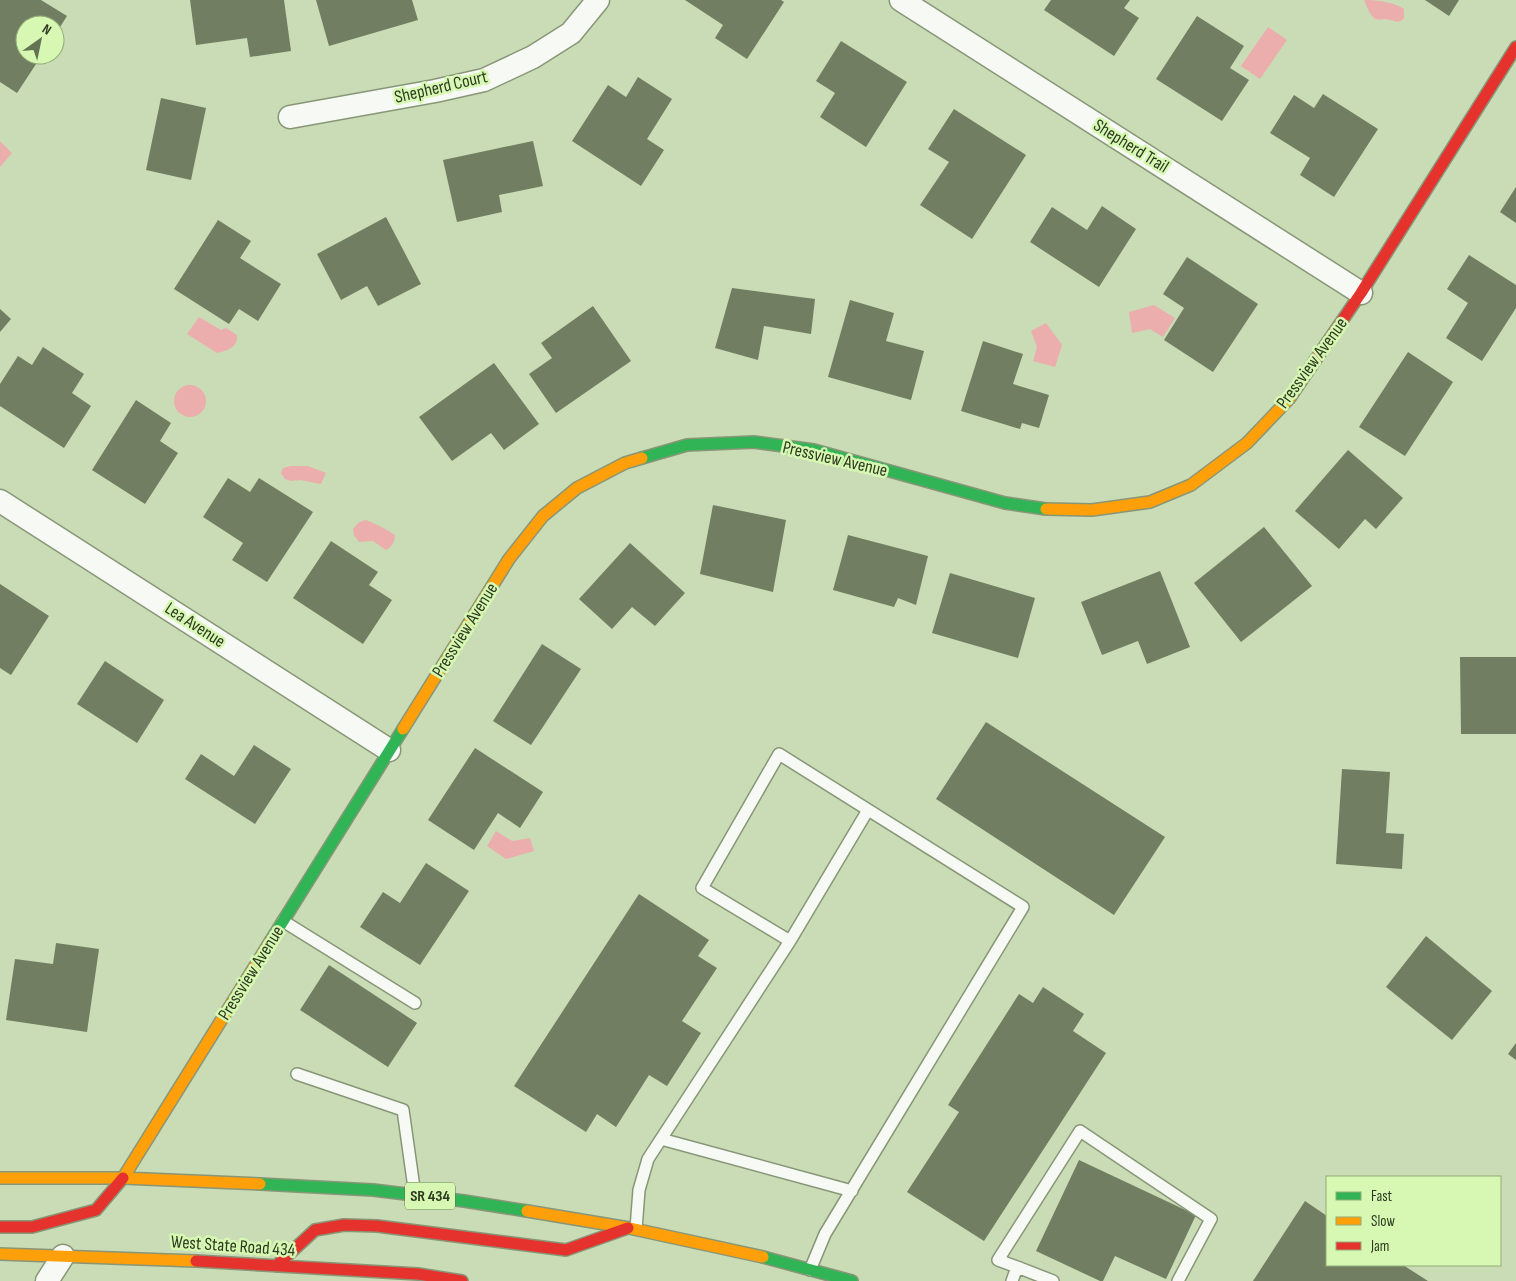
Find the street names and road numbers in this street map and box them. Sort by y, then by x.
street label: Shepherd Court [392,66,490,108]
street label: Shepherd Trail [1089,115,1173,177]
street label: Pressview Avenue [1272,314,1352,412]
street label: Pressview Avenue [781,437,889,481]
street label: Pressview Avenue [428,579,502,681]
street label: Lea Avenue [161,598,229,652]
street label: Pressview Avenue [214,922,288,1024]
road number: SR 434 [405,1182,455,1210]
street label: West State Road 434 [170,1231,296,1261]

